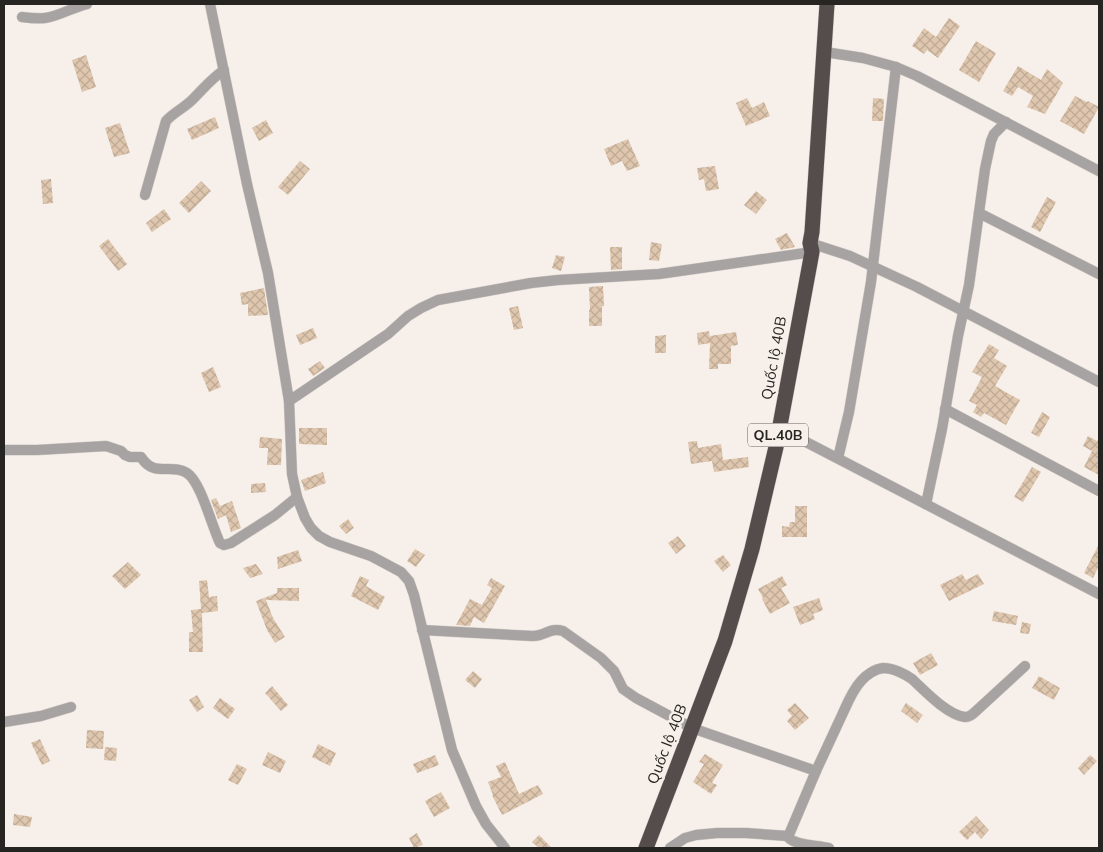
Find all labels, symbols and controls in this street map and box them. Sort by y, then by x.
street label: Quốc lộ 40B [757,315,790,401]
road number: QL.40B [748,424,808,446]
street label: Quốc lộ 40B [643,701,691,787]

